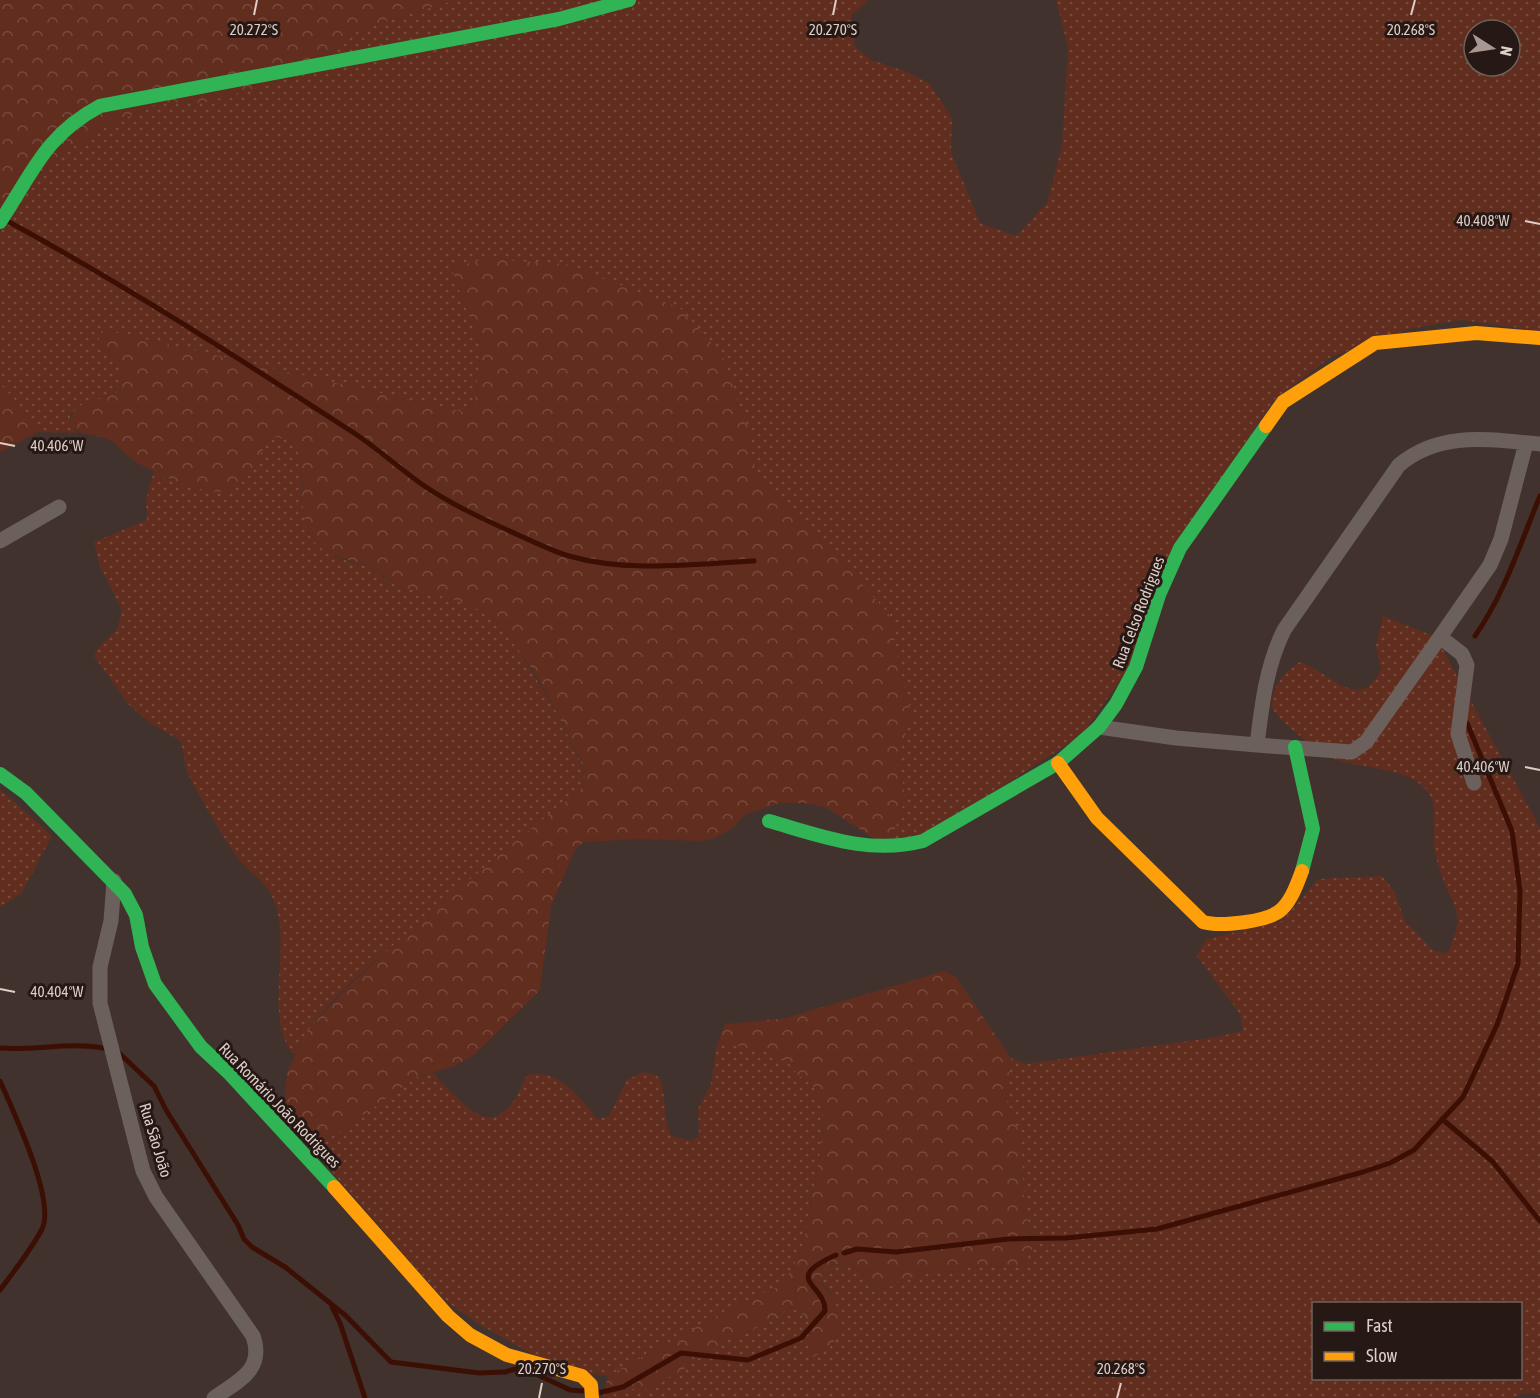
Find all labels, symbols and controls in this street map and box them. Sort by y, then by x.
north arrow [1462,18,1522,78]
text: 20.272°S [230,21,278,38]
text: 20.270°S [809,21,857,38]
text: 20.268°S [1387,21,1435,38]
text: N [1497,45,1516,58]
text: 40.408°W [1457,212,1510,229]
text: 40.406°W [31,437,84,454]
street label: Rua Celso Rodrigues [1108,553,1169,671]
text: 40.406°W [1457,758,1510,775]
text: 40.404°W [31,983,84,1000]
street label: Rua Romário João Rodrigues [215,1039,345,1172]
street label: Rua São João [136,1101,176,1179]
legend [1312,1302,1522,1380]
text: Fast [1366,1315,1393,1336]
text: Slow [1366,1345,1397,1366]
text: 20.270°S [518,1360,566,1377]
text: 20.268°S [1097,1360,1145,1377]

